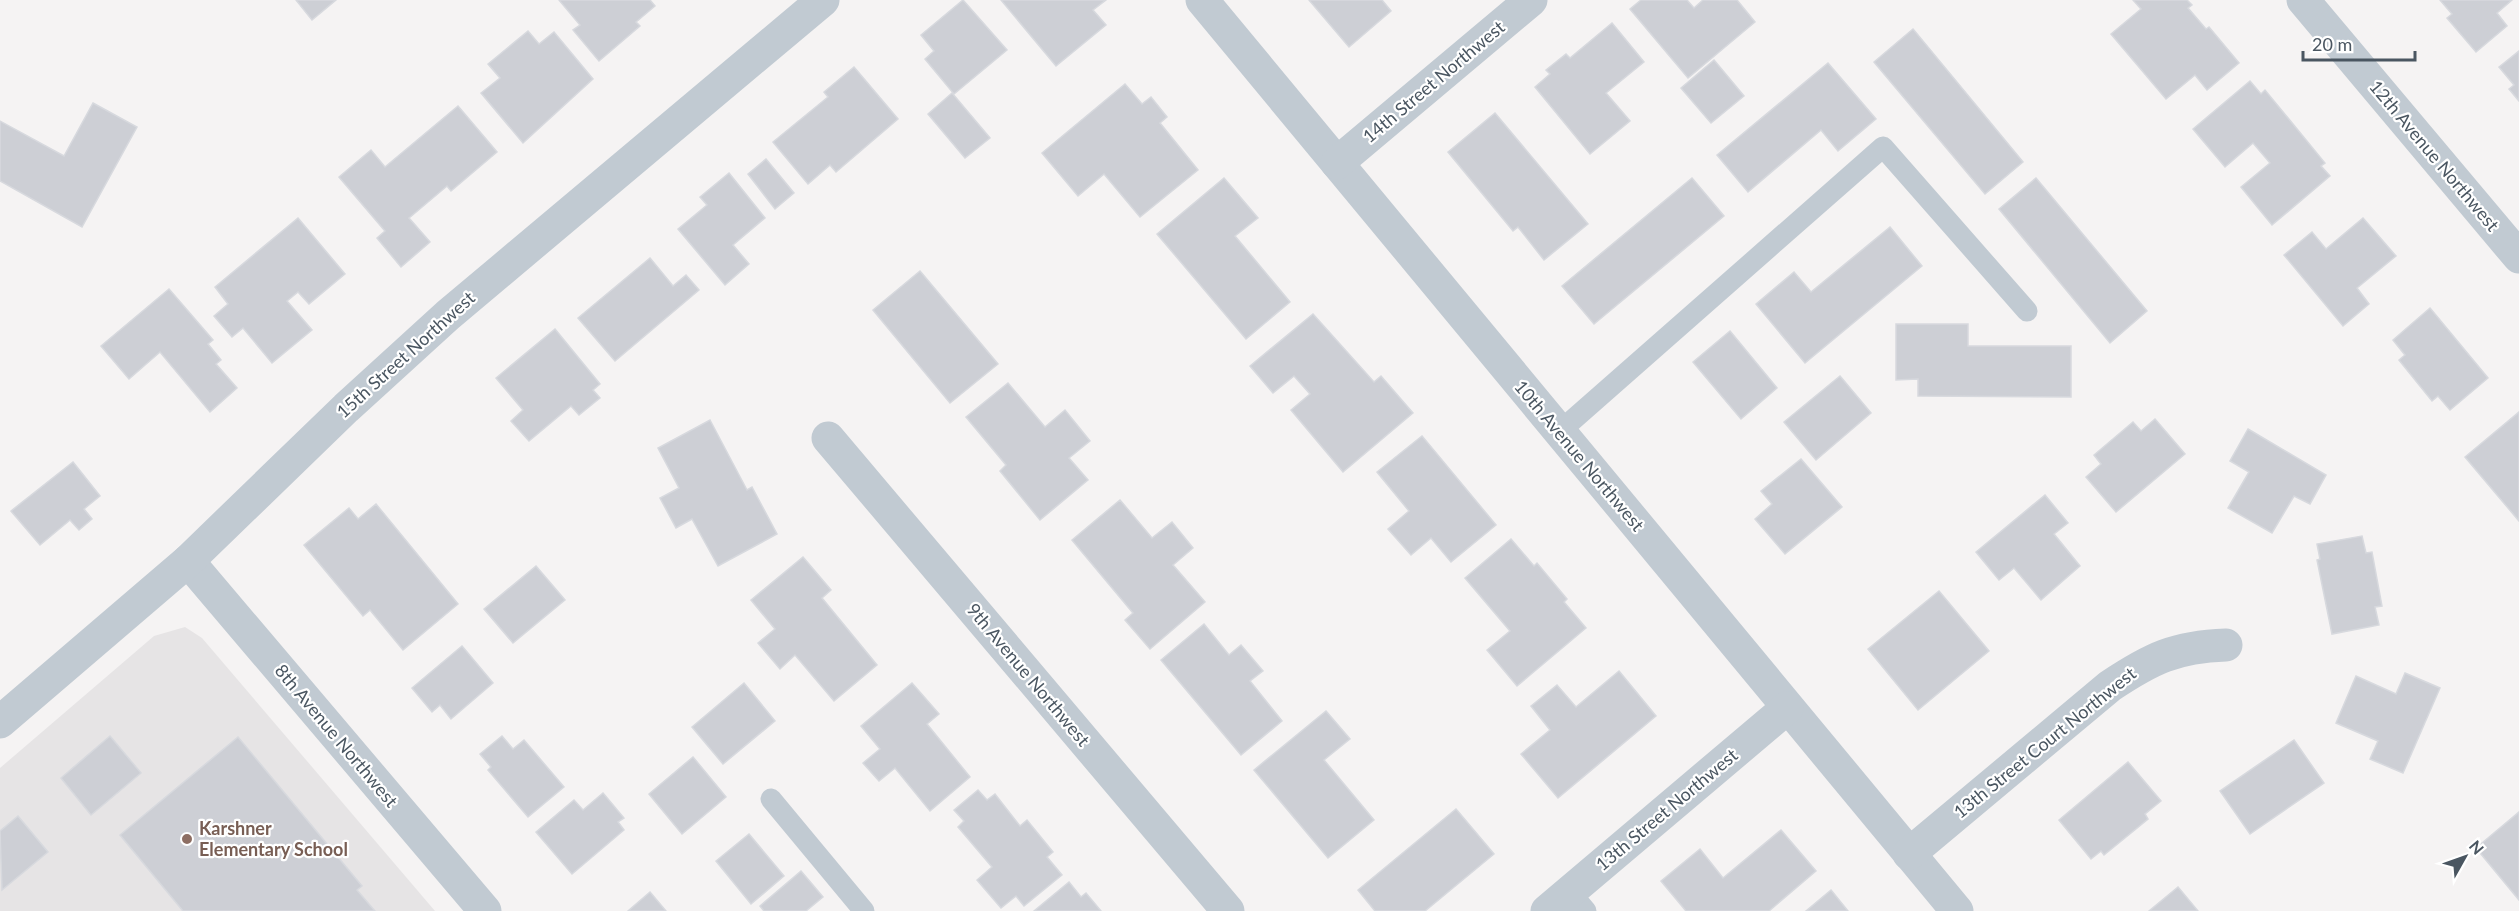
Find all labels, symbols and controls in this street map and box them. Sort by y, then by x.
street label: 14th Street Northwest [1358,15,1509,147]
scale bar [2303,24,2416,62]
text: 20 m [2312,33,2352,55]
street label: 12th Avenue Northwest [2365,76,2505,236]
street label: 15th Street Northwest [332,286,479,422]
street label: 10th Avenue Northwest [1510,376,1650,536]
street label: 9th Avenue Northwest [963,598,1095,751]
street label: 8th Avenue Northwest [271,659,403,812]
street label: 13th Street Court Northwest [1949,662,2140,823]
street label: 13th Street Northwest [1591,743,1742,875]
place label: Karshner Elementary School [199,817,348,860]
north arrow [2435,827,2495,887]
marker: Karshner Elementary School [180,832,194,846]
text: N [2466,836,2488,858]

